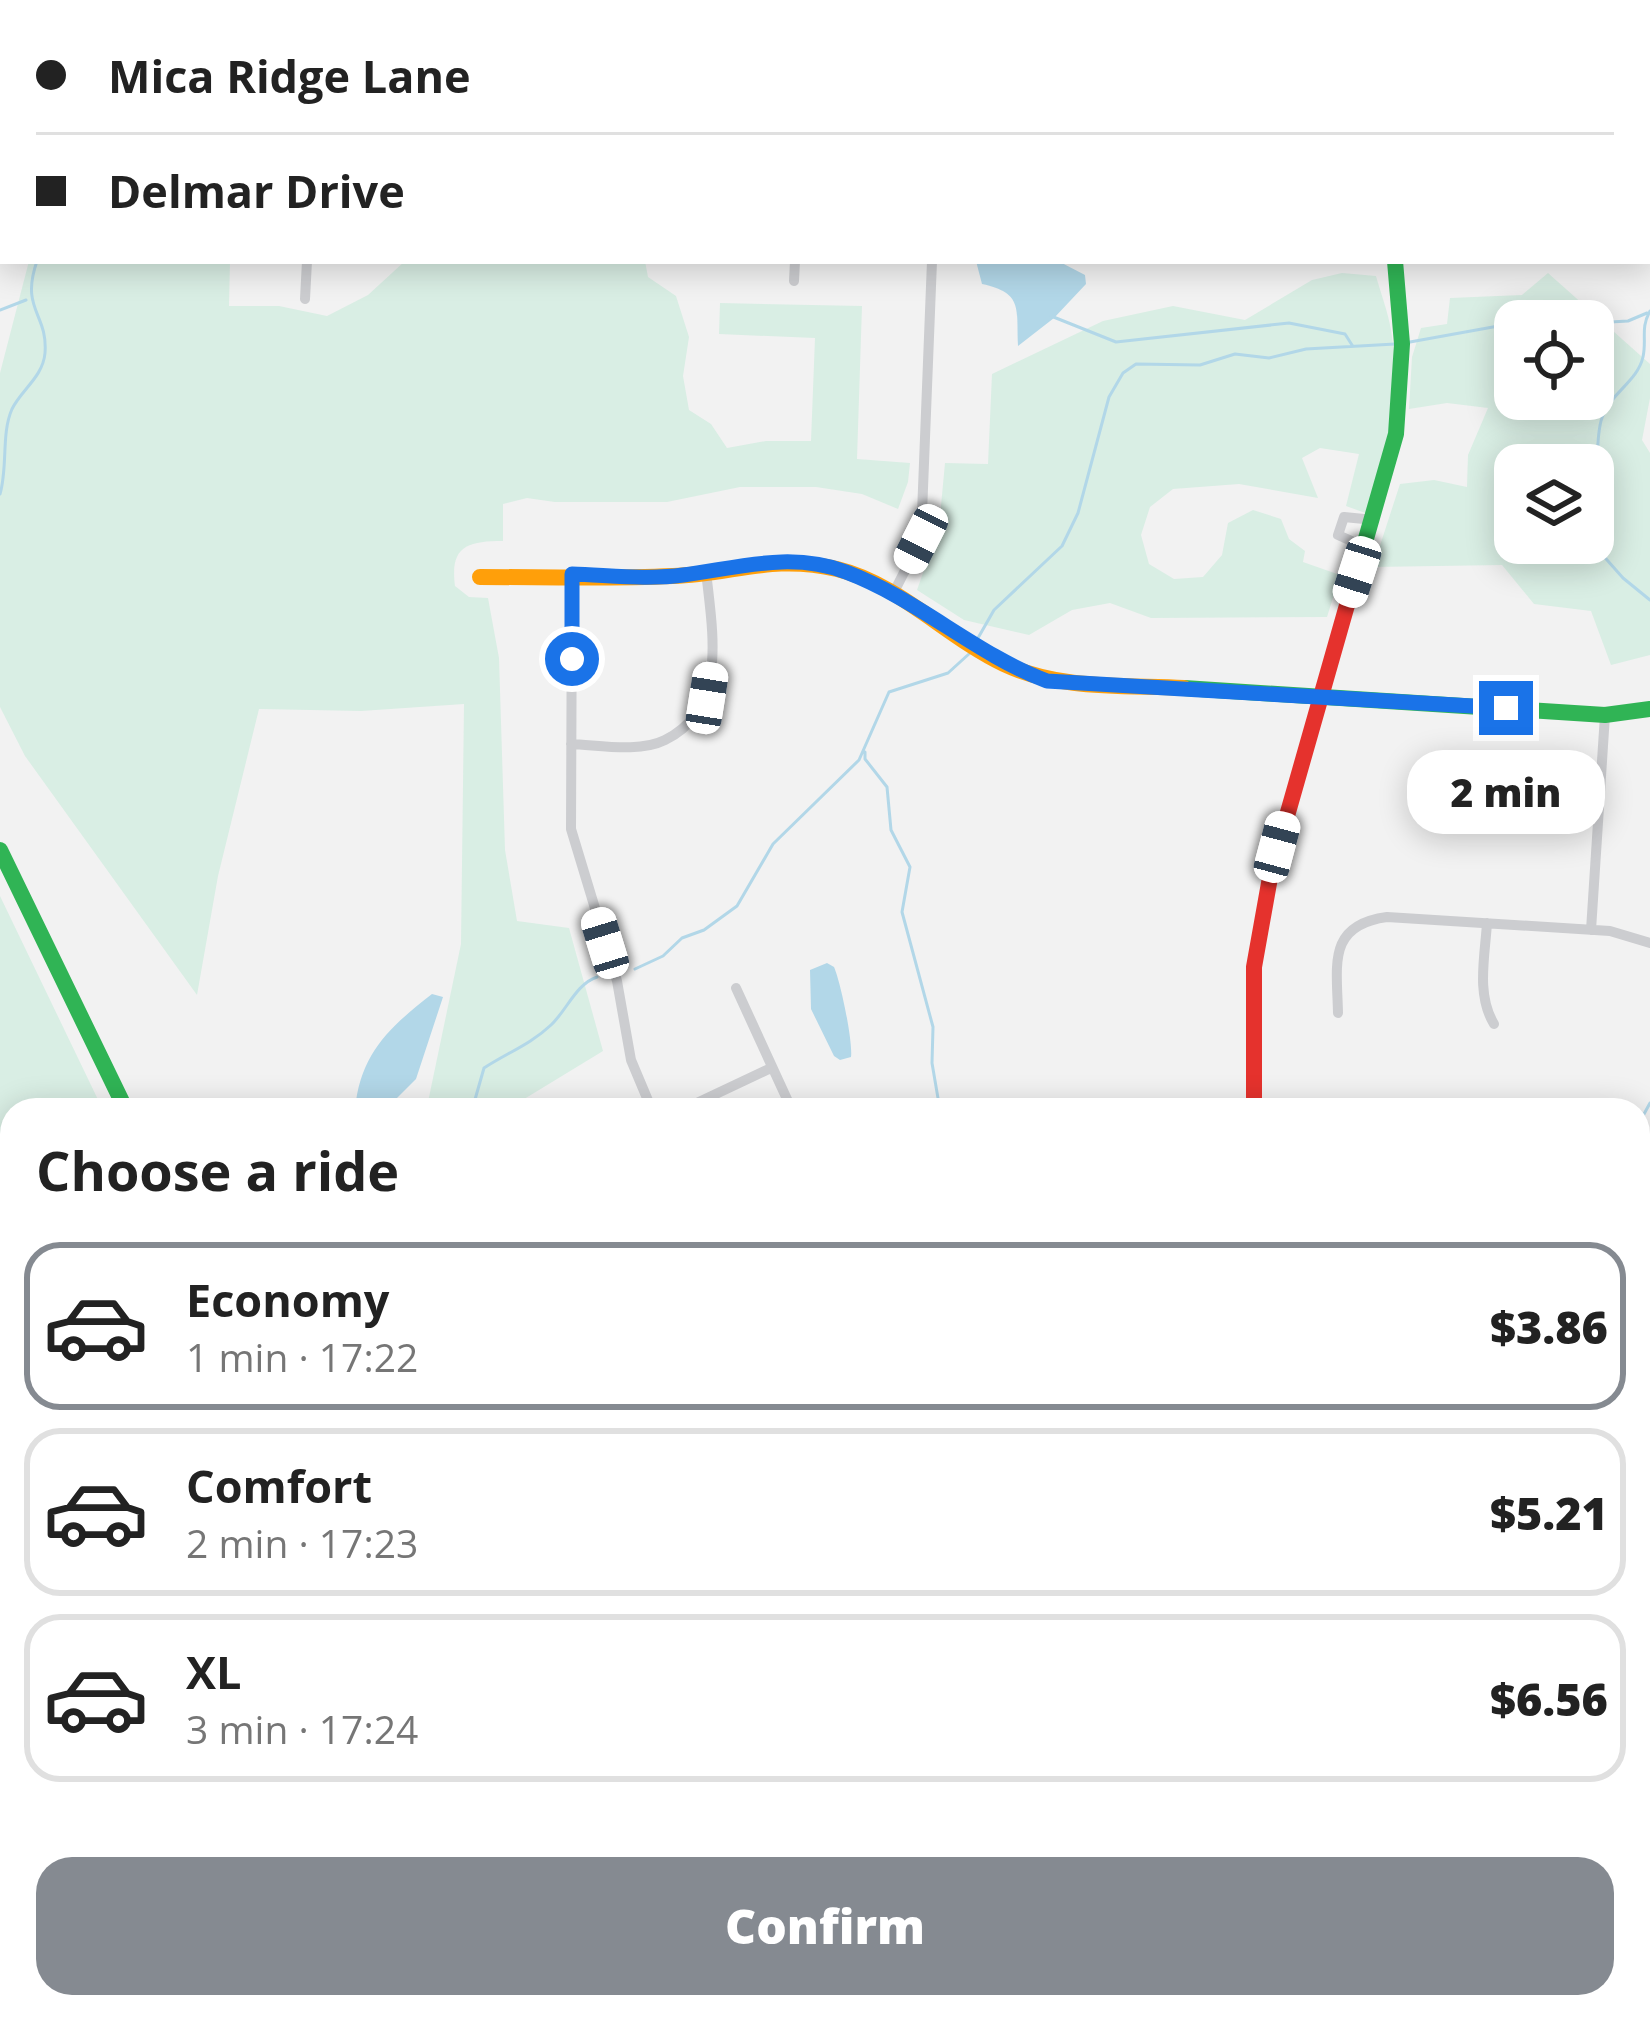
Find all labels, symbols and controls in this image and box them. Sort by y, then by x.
text: Mica Ridge Lane [108,45,471,106]
text: Delmar Drive [108,160,405,221]
map controls [1494,300,1614,564]
button: locate [1494,300,1614,420]
button: layers [1494,444,1614,564]
car [889,499,953,579]
car [1329,532,1385,612]
route start [545,632,599,686]
car [684,660,730,736]
route end [1479,681,1533,735]
callout: 2 min [1407,750,1605,834]
text: 2 min [1451,765,1561,818]
car [1250,808,1304,886]
car [577,903,633,983]
text: Choose a ride [36,1133,399,1207]
text: Economy [186,1269,389,1330]
icon: car [42,1272,150,1380]
text: $3.86 [1490,1296,1608,1357]
text: 1 min · 17:22 [186,1330,418,1383]
text: Comfort [186,1455,372,1516]
icon: car [42,1458,150,1566]
text: $5.21 [1490,1482,1608,1543]
text: 2 min · 17:23 [186,1516,418,1569]
text: XL [186,1641,241,1702]
icon: car [42,1644,150,1752]
text: $6.56 [1490,1668,1608,1729]
text: 3 min · 17:24 [186,1702,418,1755]
button: Confirm [36,1857,1614,1995]

